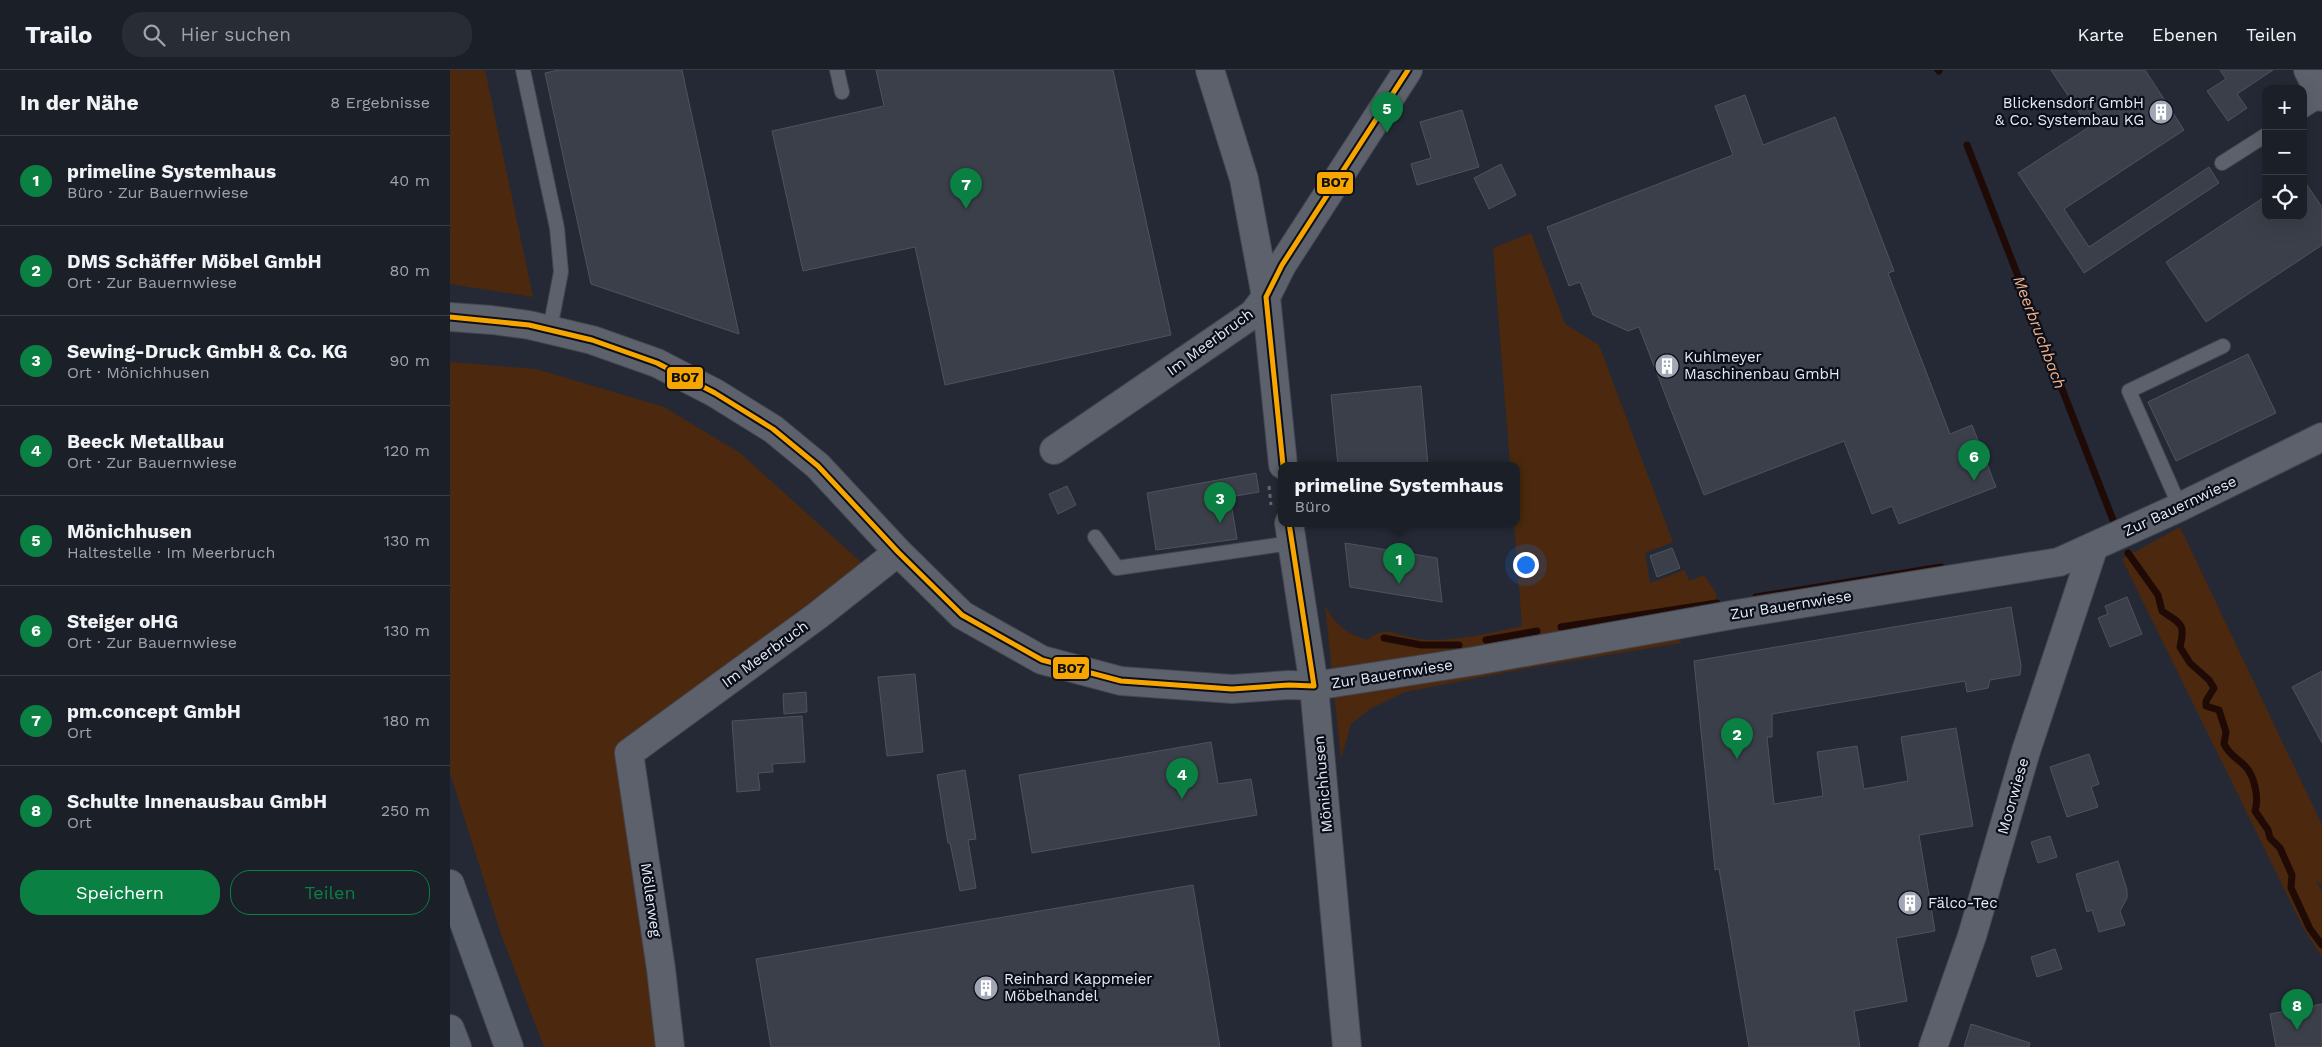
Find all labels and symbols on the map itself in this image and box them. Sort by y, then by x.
pin: 5 [1371,92,1403,133]
place label: Blickensdorf GmbH & Co. Systembau KG [1995,94,2144,129]
building icon: Blickensdorf GmbH & Co. Systembau KG [2148,99,2174,125]
pin: 7 [950,168,982,209]
line badge: BO7 [1316,171,1354,195]
text: BO7 [1321,174,1350,190]
water label: Meerbruchbach [2009,273,2070,391]
street label: Im Meerbruch [1163,305,1257,379]
place label: Kuhlmeyer Maschinenbau GmbH [1684,348,1840,383]
building icon: Kuhlmeyer Maschinenbau GmbH [1654,353,1680,379]
line badge: BO7 [666,366,704,390]
text: BO7 [671,369,700,385]
pin: 6 [1958,440,1990,481]
street label: Zur Bauernwiese [2121,472,2239,540]
pin: 3 [1204,482,1236,523]
pin: 1 [1383,543,1415,584]
your location [1513,552,1539,578]
street label: Zur Bauernwiese [1729,587,1853,623]
street label: Im Meerbruch [718,617,812,691]
line badge: BO7 [1052,656,1090,680]
street label: Zur Bauernwiese [1330,656,1454,692]
text: BO7 [1057,660,1086,676]
pin: 2 [1721,718,1753,759]
street label: Mönichhusen [1310,735,1336,833]
street label: Moorwiese [1994,756,2032,836]
pin: 4 [1166,758,1198,799]
street label: Möllerweg [637,862,665,938]
building icon: Fälco-Tec [1897,890,1923,916]
place label: Fälco-Tec [1928,894,1998,912]
place label: Reinhard Kappmeier Möbelhandel [1004,970,1152,1005]
building icon: Reinhard Kappmeier Möbelhandel [973,975,999,1001]
pin: 8 [2281,989,2313,1030]

